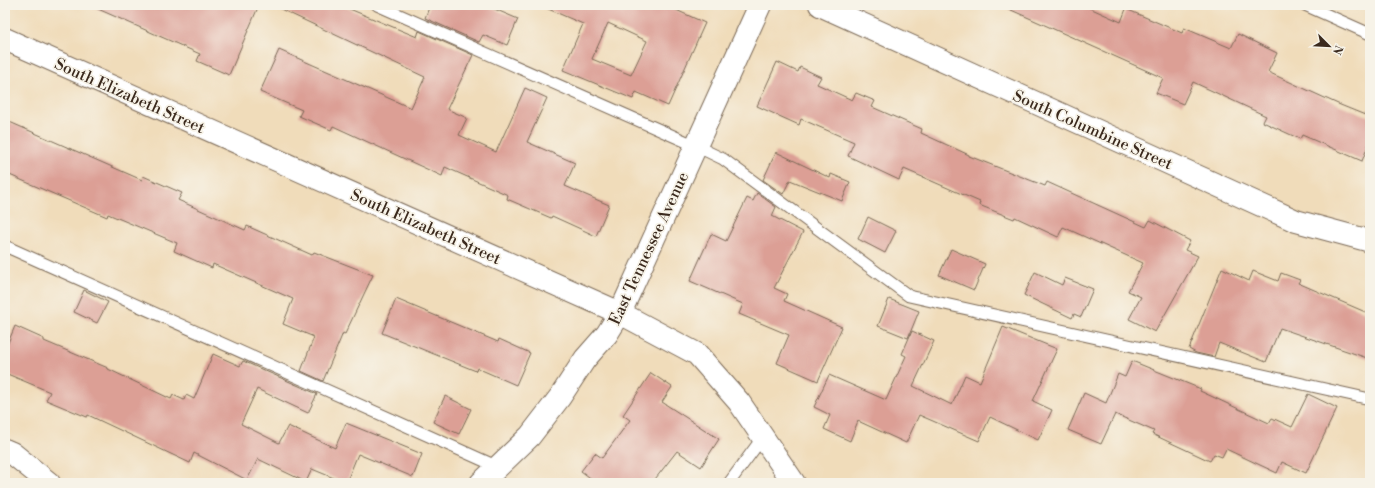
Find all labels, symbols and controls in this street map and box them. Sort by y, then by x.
north arrow [1309,26,1349,66]
text: N [1329,43,1345,57]
street label: South Elizabeth Street [51,54,208,138]
street label: South Columbine Street [1010,86,1176,174]
street label: East Tennessee Avenue [605,169,693,328]
street label: South Elizabeth Street [347,185,504,269]

